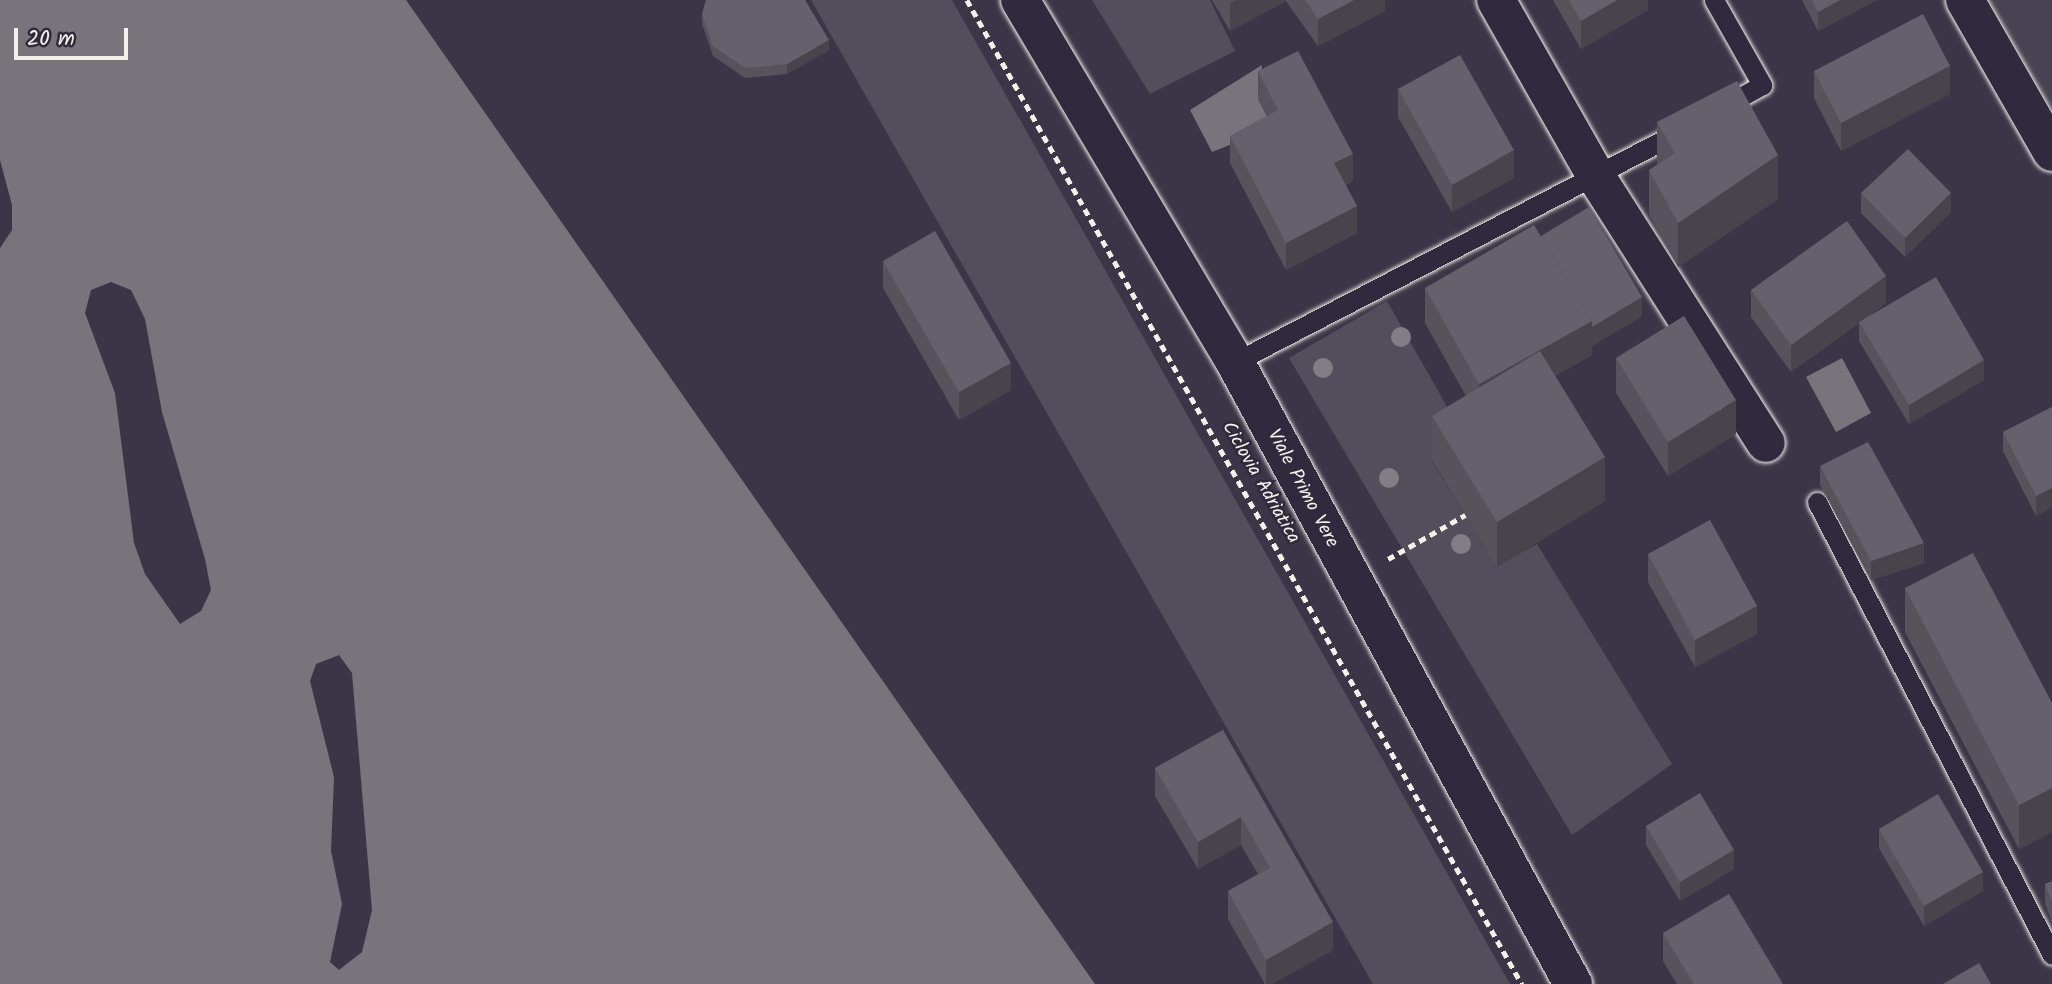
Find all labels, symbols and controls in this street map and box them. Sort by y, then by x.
scale bar [18,14,131,58]
text: 20 m [27,23,75,56]
street label: Ciclovia Adriatica [1216,418,1304,548]
street label: Viale Primo Vere [1261,426,1343,552]

